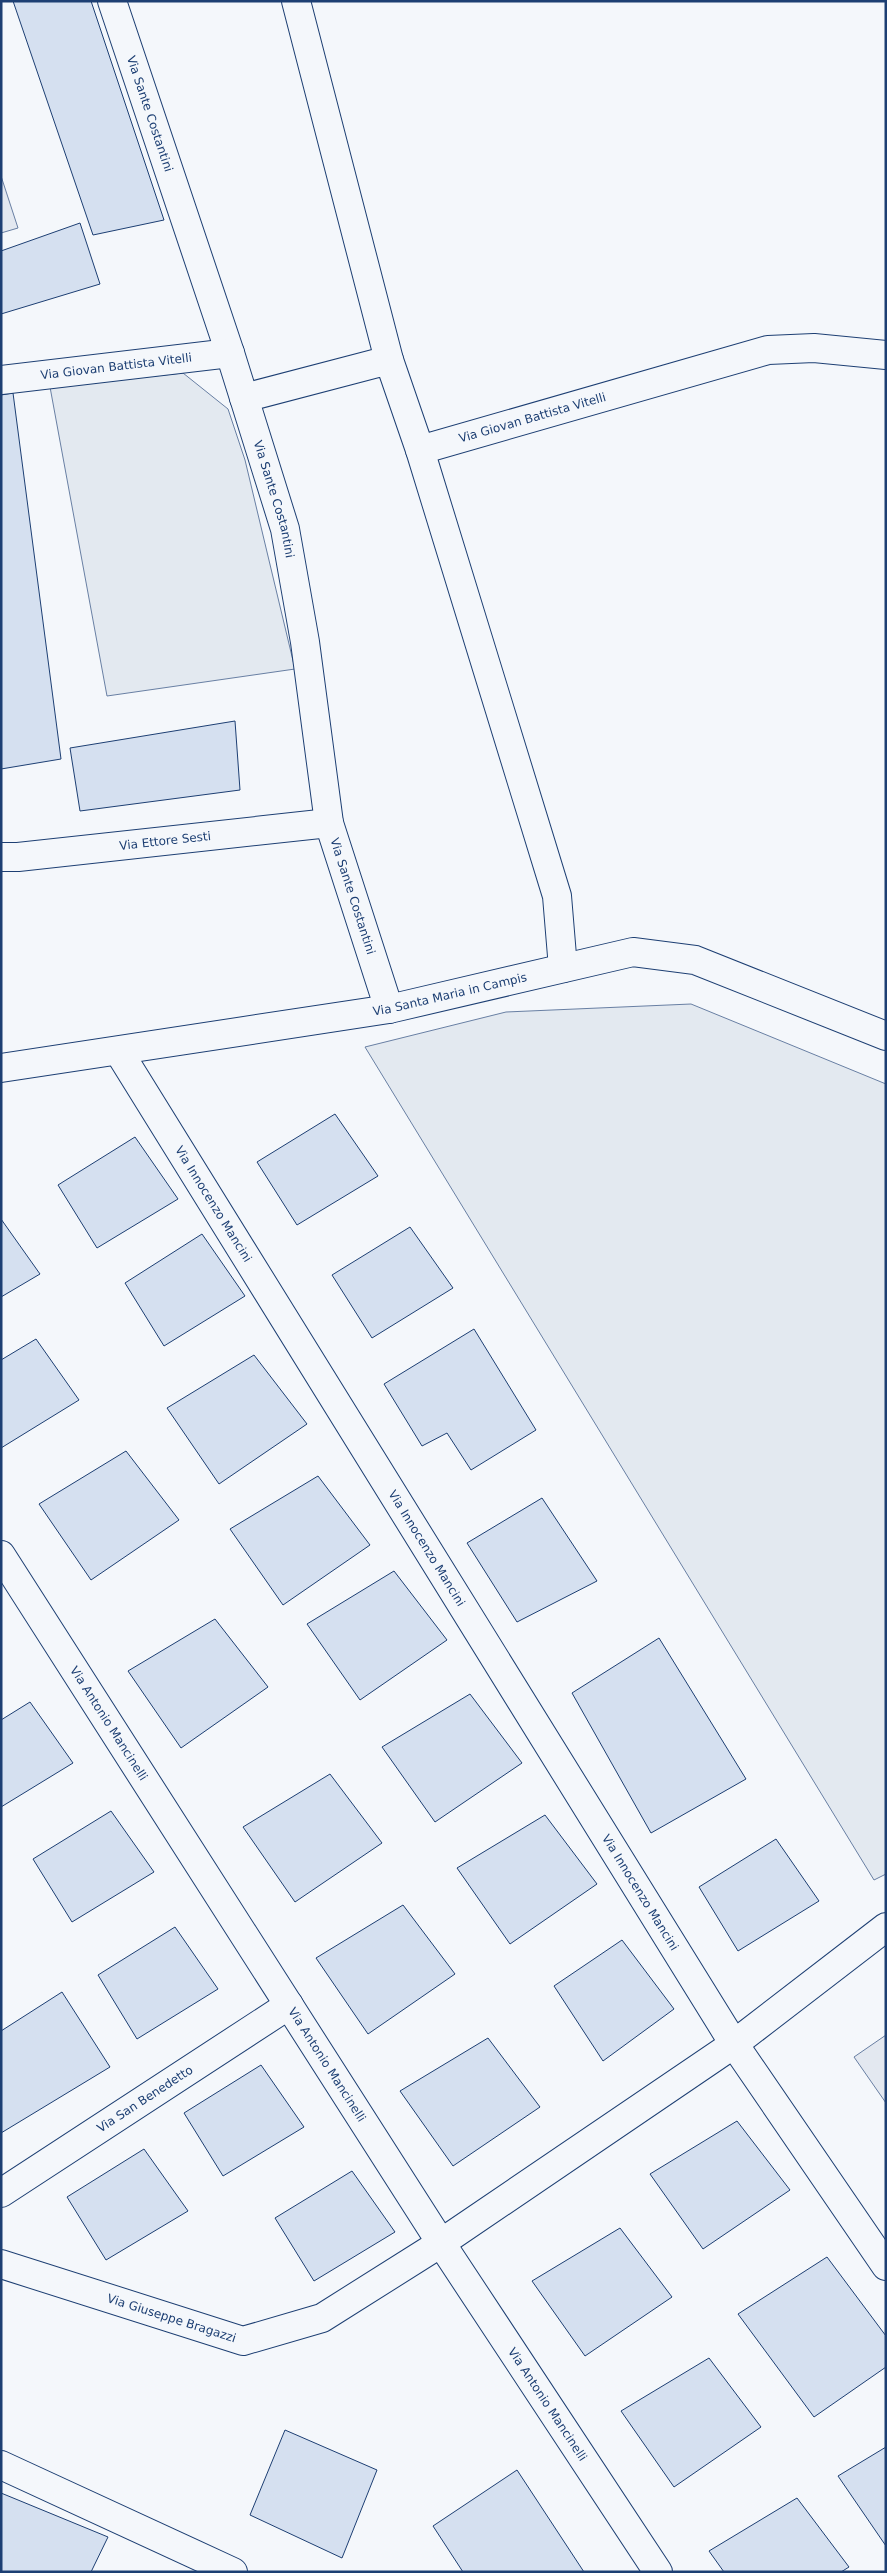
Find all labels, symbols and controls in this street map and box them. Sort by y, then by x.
street label: Via Sante Costantini [124,54,176,174]
street label: Via Giovan Battista Vitelli [40,351,193,382]
street label: Via Giovan Battista Vitelli [457,390,608,445]
street label: Via Sante Costantini [251,439,297,559]
street label: Via Ettore Sesti [119,829,212,853]
street label: Via Sante Costantini [327,836,378,956]
street label: Via Santa Maria in Campis [372,970,528,1018]
street label: Via Innocenzo Mancini [172,1144,255,1265]
street label: Via Innocenzo Mancini [385,1488,468,1609]
street label: Via Antonio Mancinelli [67,1664,150,1783]
street label: Via Innocenzo Mancini [599,1832,681,1953]
street label: Via Antonio Mancinelli [285,2005,369,2124]
street label: Via San Benedetto [95,2063,195,2135]
street label: Via Giuseppe Bragazzi [105,2291,238,2345]
street label: Via Antonio Mancinelli [505,2345,590,2464]

